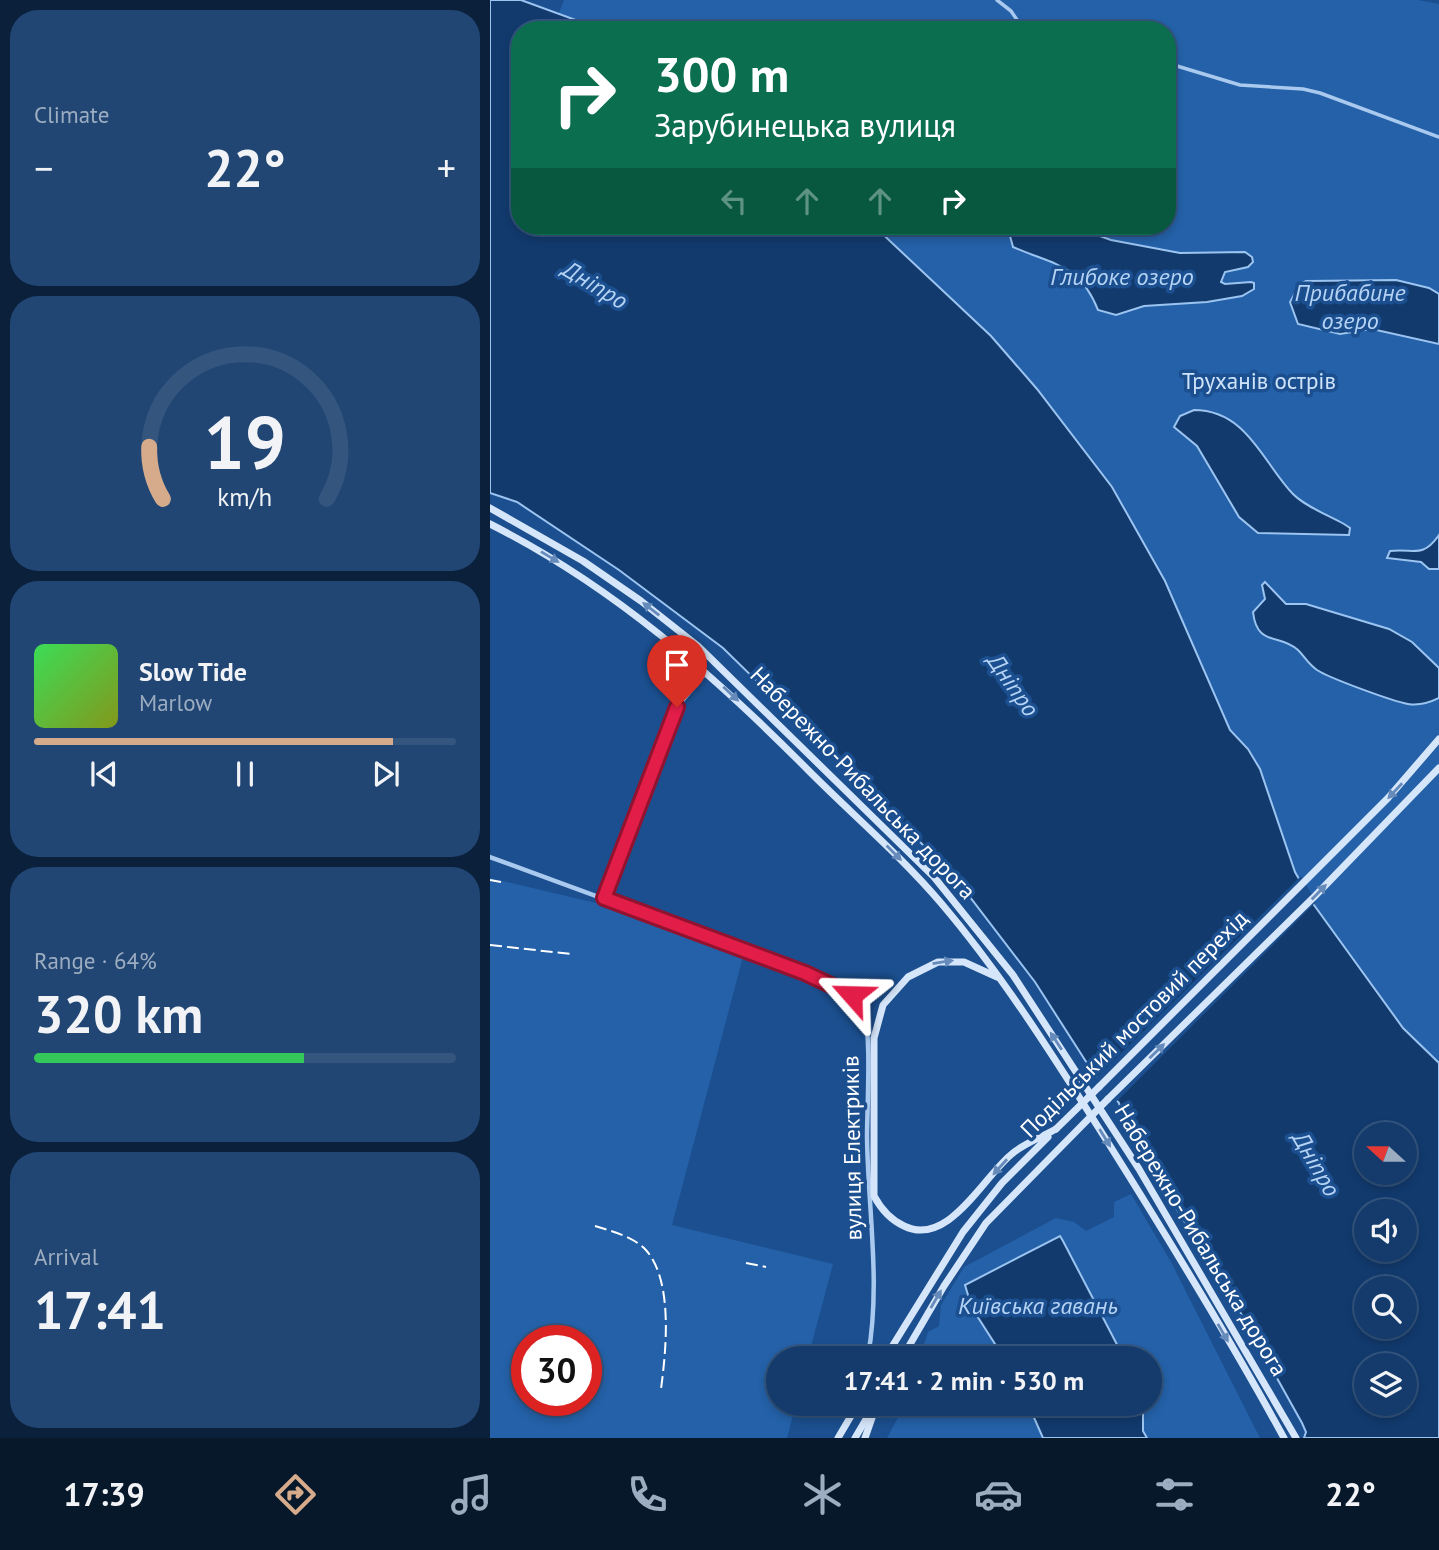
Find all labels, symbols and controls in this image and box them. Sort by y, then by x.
text: 300 m [654,42,789,106]
icon: right [539,49,630,140]
text: Climate [34,100,109,129]
text: Зарубинецька вулиця [654,104,956,146]
text: 22° [204,134,286,201]
text: − [34,143,53,192]
text: + [437,143,456,192]
icon: left [715,182,753,220]
icon: ahead [788,182,826,220]
icon: ahead [861,182,899,220]
icon: right [934,182,972,220]
water label: Дніпро [555,252,634,316]
water label: Глибоке озеро [1050,261,1194,292]
water label: Прибабине озеро [1294,277,1406,336]
park label: Труханів острів [1182,366,1336,395]
text: 19 [204,396,286,490]
text: km/h [218,481,272,513]
one-way arrow [540,550,560,563]
one-way arrow [642,602,660,616]
pin [647,635,707,707]
water label: Дніпро [979,645,1046,723]
icon: arrive [658,646,696,684]
text: Slow Tide [139,655,247,688]
street label: Набережно-Рибальська дорога [744,660,982,905]
one-way arrow [722,686,739,702]
text: Marlow [139,688,212,717]
icon: previous [85,755,123,793]
icon: pause [226,755,264,793]
icon: next [367,755,405,793]
one-way arrow [1387,782,1403,799]
one-way arrow [885,844,902,861]
one-way arrow [1310,884,1326,901]
street label: Подільський мостовий перехід [1014,904,1254,1144]
text: Range · 64% [34,946,157,975]
one-way arrow [932,956,954,967]
position arrow [815,958,889,1032]
text: 320 km [34,980,203,1047]
one-way arrow [1049,1032,1063,1050]
one-way arrow [1148,1044,1165,1060]
street label: вулиця Електриків [835,1055,868,1241]
street label: Набережно-Рибальська дорога [1109,1098,1294,1381]
north arrow [1354,1122,1418,1185]
map controls [1354,1122,1417,1416]
water label: Дніпро [1284,1124,1348,1202]
one-way arrow [1098,1129,1111,1148]
one-way arrow [992,1158,1008,1176]
button: sound [1354,1199,1417,1262]
text: Arrival [34,1242,98,1271]
text: 17:41 [34,1276,166,1343]
button: search [1354,1276,1417,1339]
one-way arrow [930,1290,942,1309]
water label: Київська гавань [958,1290,1118,1321]
one-way arrow [1217,1323,1229,1342]
speed limit sign: 30 [511,1325,602,1416]
button: layers [1354,1353,1417,1416]
text: 17:41 · 2 min · 530 m [844,1364,1084,1397]
icon: directions [271,1470,320,1519]
icon: music [447,1470,496,1519]
icon: phone [623,1470,672,1519]
icon: climate [798,1470,847,1519]
icon: car [974,1470,1023,1519]
icon: filters [1150,1470,1199,1519]
text: 17:39 [63,1473,145,1515]
text: 22° [1325,1473,1376,1515]

